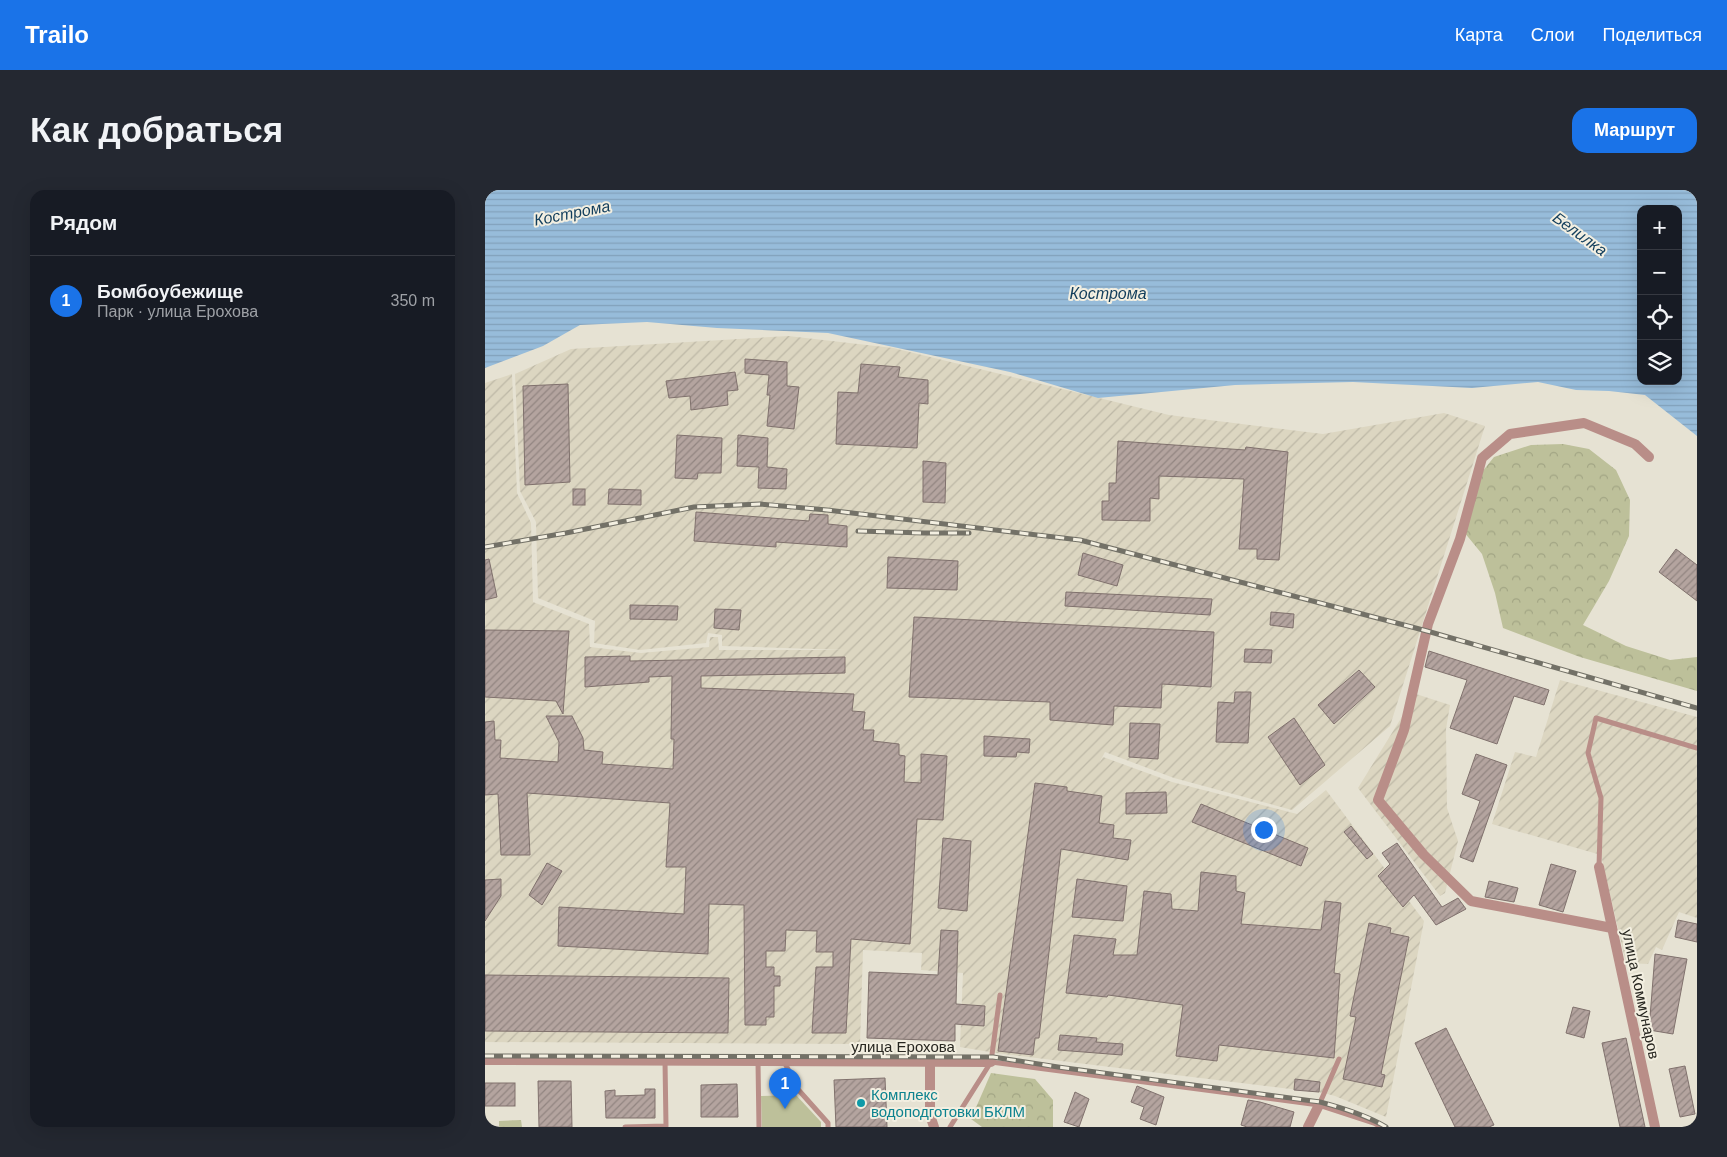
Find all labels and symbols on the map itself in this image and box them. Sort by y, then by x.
water label: Кострома [533,197,612,229]
water label: Белилка [1550,209,1610,259]
water label: Кострома [1069,285,1147,302]
your location [1251,817,1277,843]
street label: улица Коммунаров [1619,928,1663,1060]
street label: улица Ерохова [851,1038,956,1055]
pin: 1 [769,1068,801,1109]
place label: Комплекс водоподготовки БКЛМ [871,1086,1025,1120]
marker: Комплекс водоподготовки БКЛМ [855,1097,867,1109]

